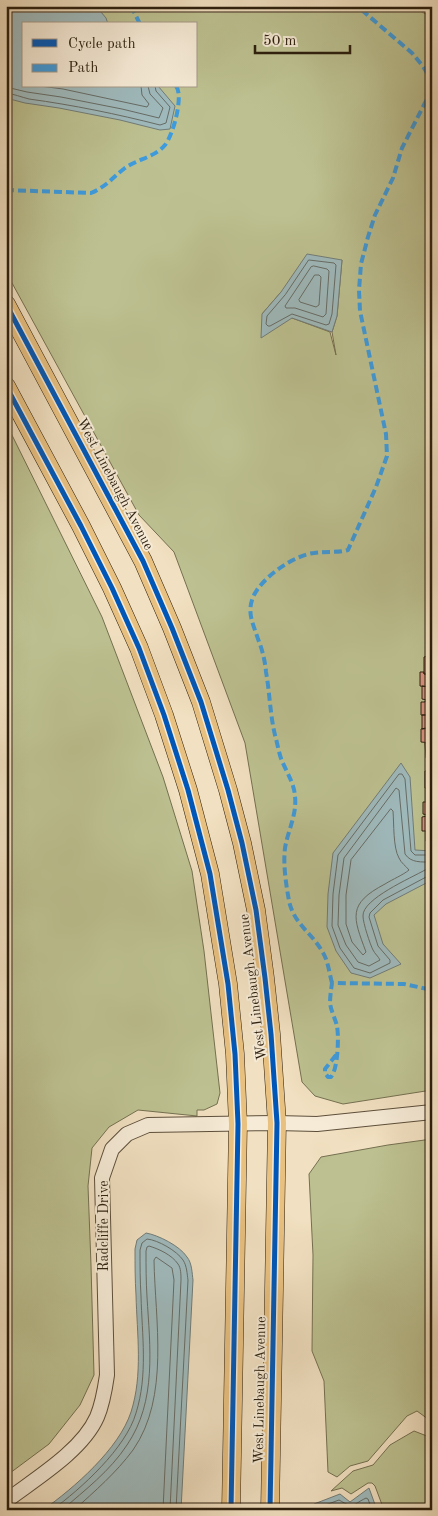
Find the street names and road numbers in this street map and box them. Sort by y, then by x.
street label: West Linebaugh Avenue [74,416,156,552]
street label: West Linebaugh Avenue [237,913,269,1061]
street label: Radcliffe Drive [97,1180,111,1272]
street label: West Linebaugh Avenue [252,1316,268,1464]

